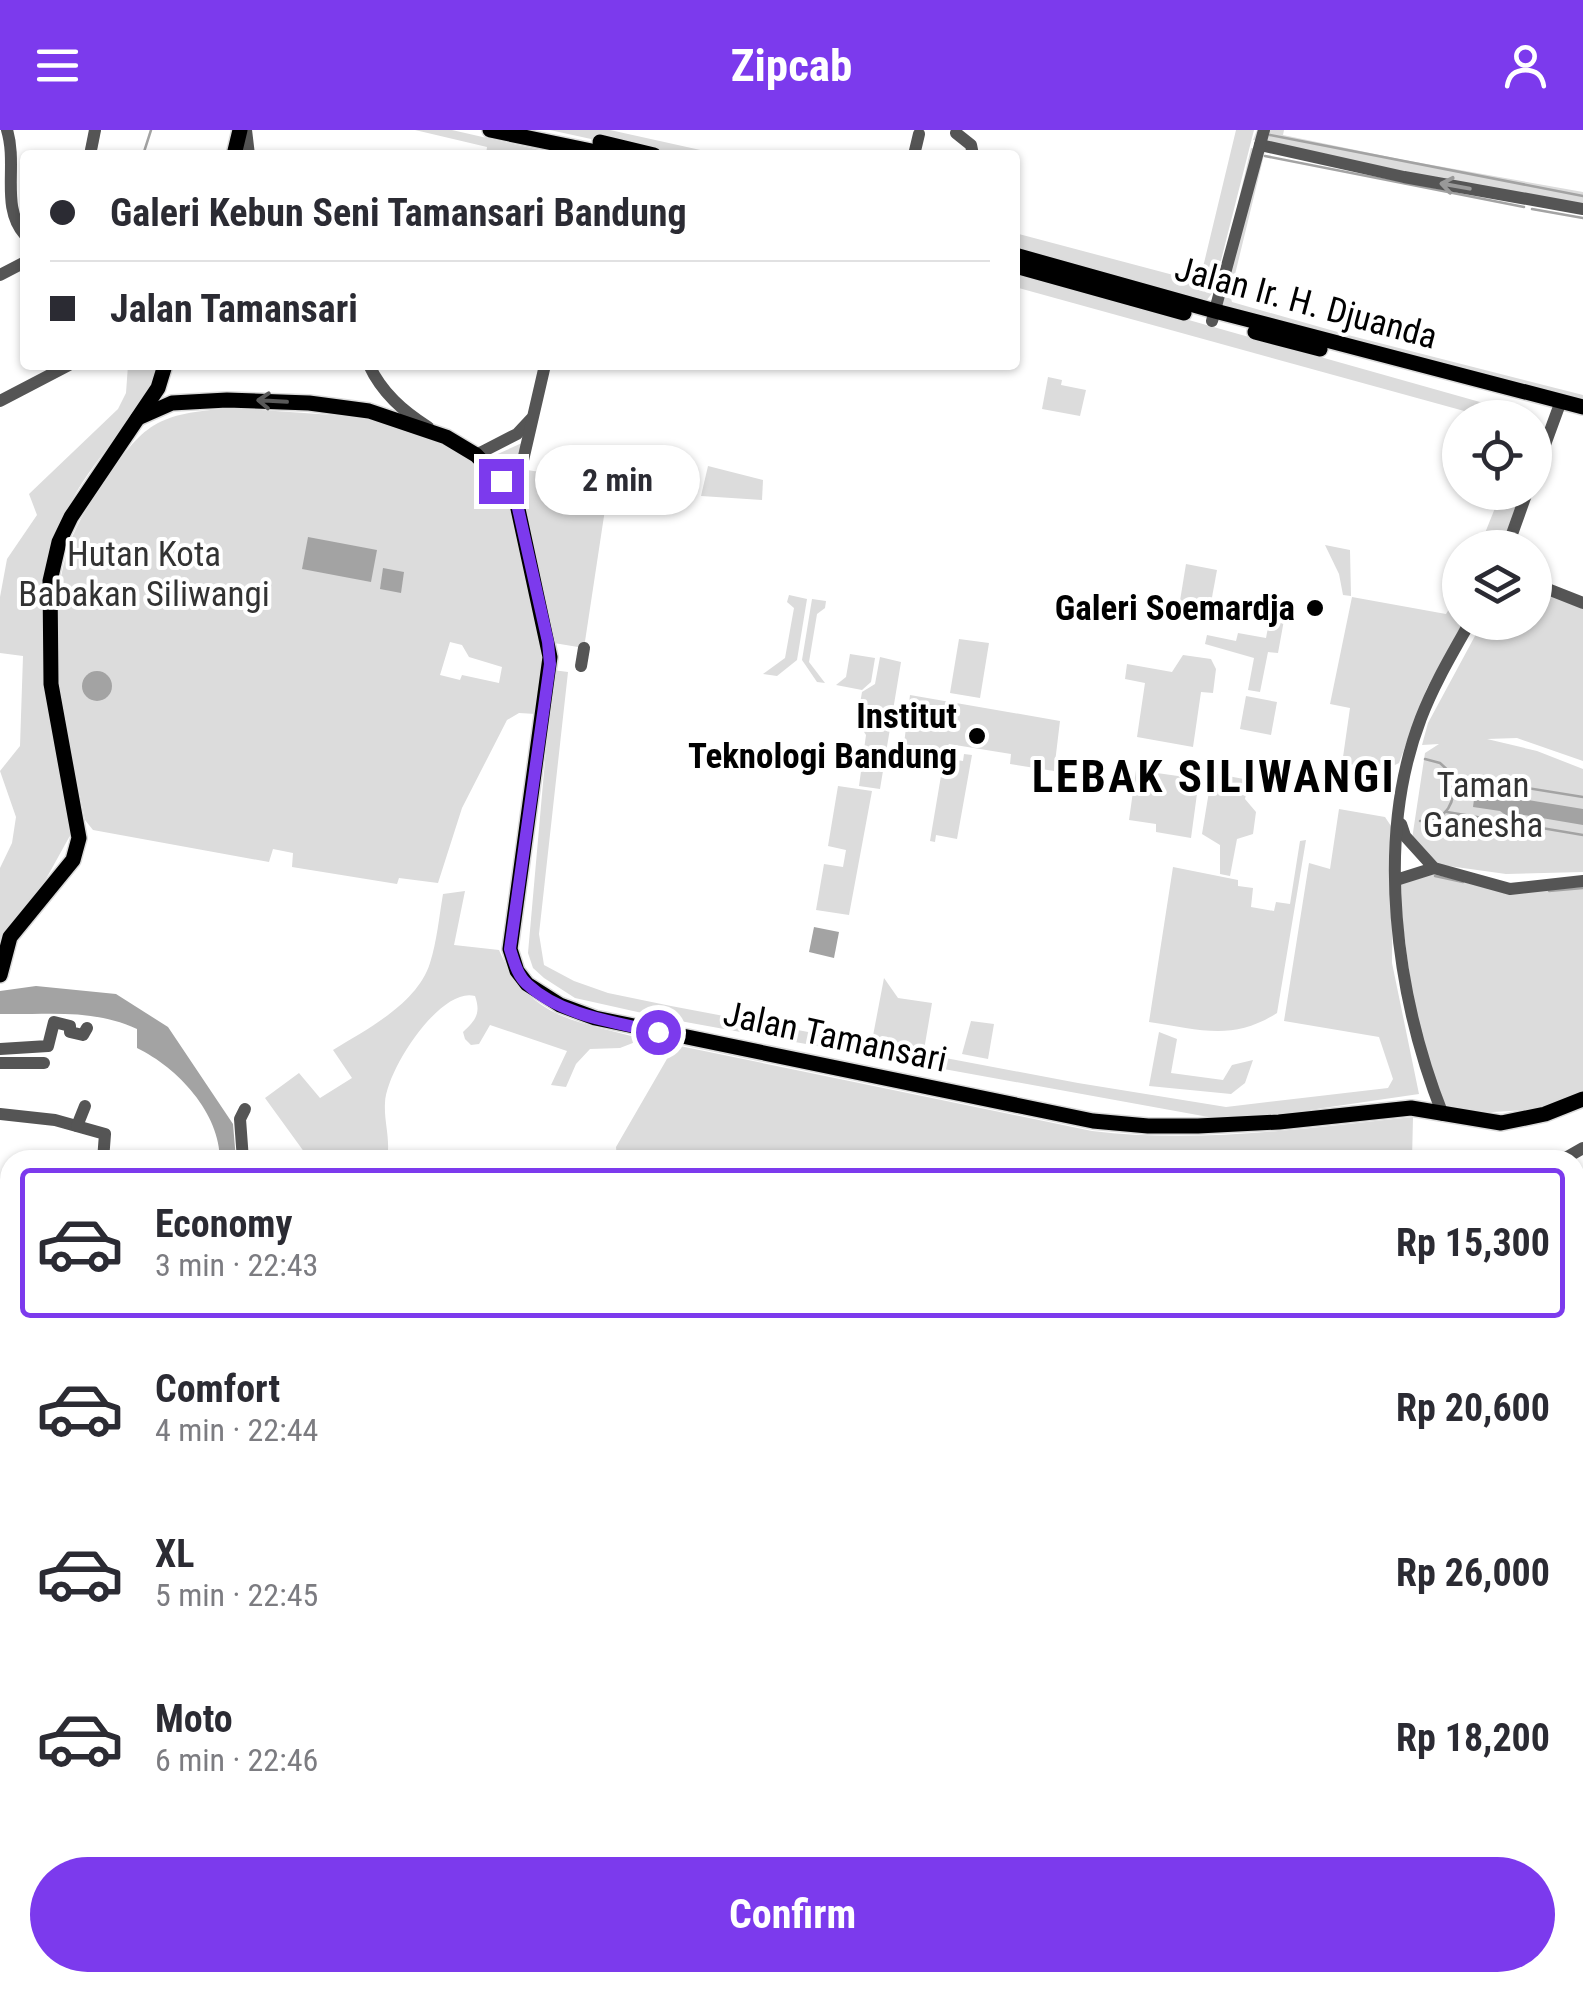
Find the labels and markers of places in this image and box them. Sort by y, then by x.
place label: Galeri Soemardja [1055,588,1295,629]
marker: Galeri Soemardja [1304,597,1326,619]
place label: Institut Teknologi Bandung [688,696,957,777]
marker: Institut Teknologi Bandung [966,725,988,747]

